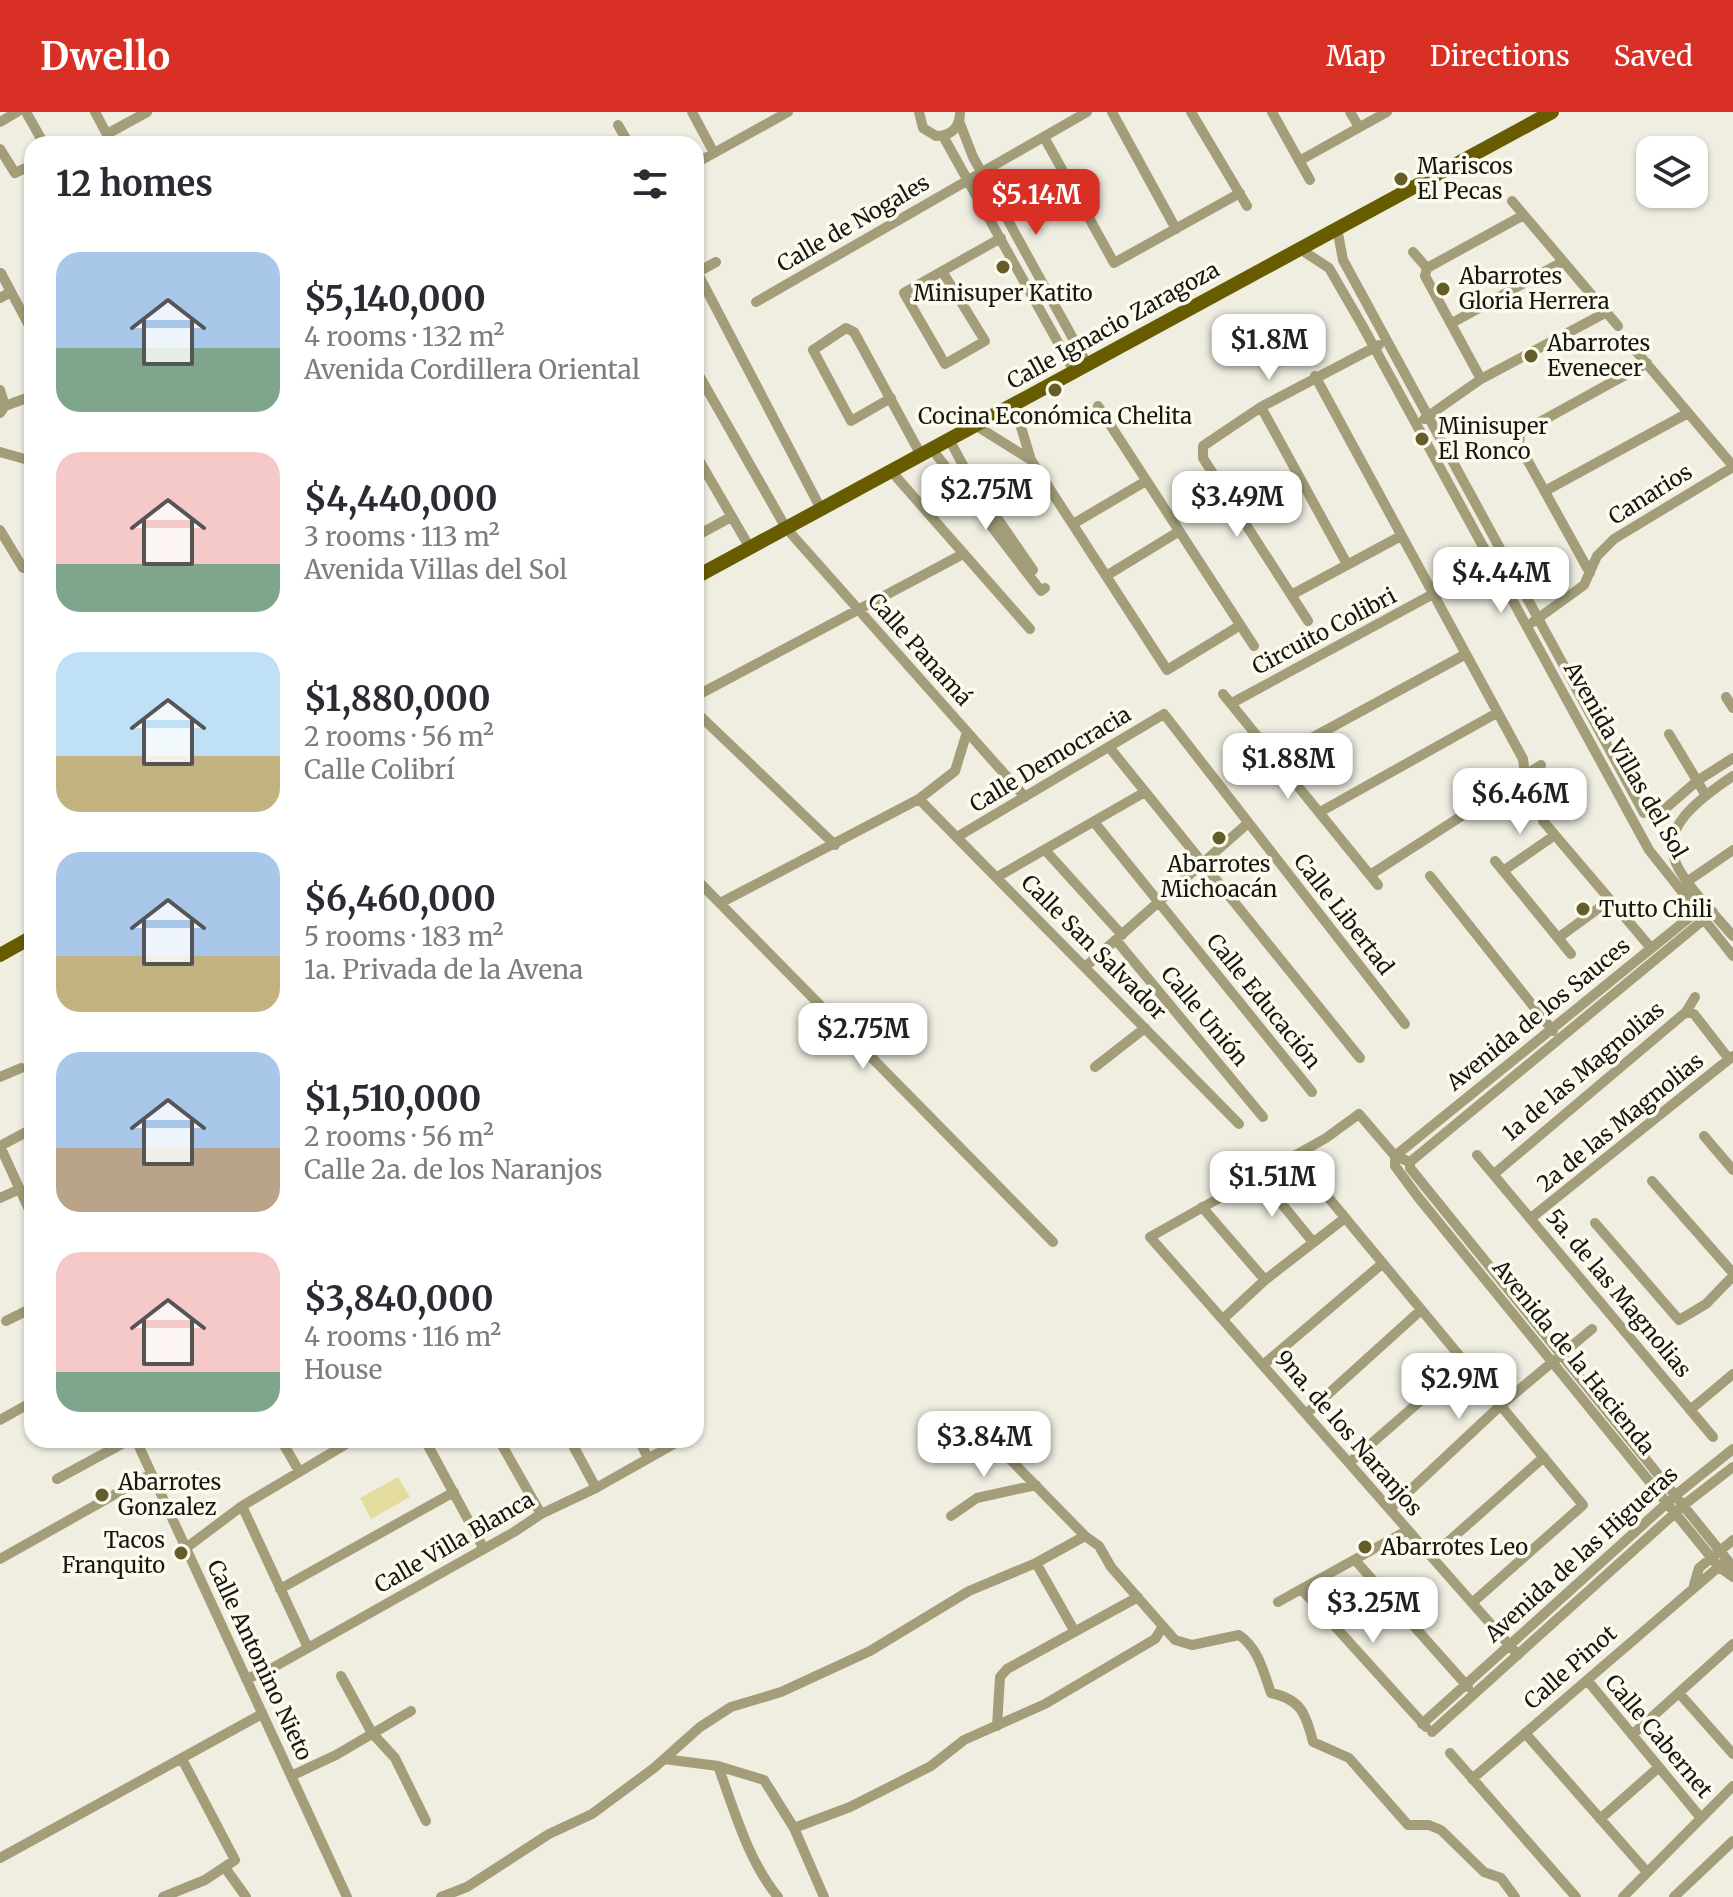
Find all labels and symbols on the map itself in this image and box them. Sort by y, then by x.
place label: Mariscos El Pecas [1417,152,1513,205]
street label: Calle de Nogales [772,168,934,278]
pin: $5.14M [971,169,1101,237]
marker: Mariscos El Pecas [1392,170,1410,188]
street label: Calle Ignacio Zaragoza [1002,255,1224,395]
marker: Minisuper Katito [994,258,1012,276]
place label: Abarrotes Gloria Herrera [1458,262,1610,315]
place label: Minisuper Katito [913,279,1093,307]
marker: Abarrotes Gloria Herrera [1434,280,1452,298]
pin: $1.8M [1213,314,1325,382]
place label: Abarrotes Evenecer [1546,329,1650,382]
marker: Abarrotes Evenecer [1522,347,1540,365]
marker: Cocina Económica Chelita [1046,381,1064,399]
place label: Cocina Económica Chelita [918,402,1192,430]
place label: Minisuper El Ronco [1438,412,1548,465]
marker: Minisuper El Ronco [1413,430,1431,448]
street label: Canarios [1603,457,1697,531]
pin: $2.75M [921,464,1051,532]
pin: $3.49M [1172,471,1302,539]
pin: $4.44M [1436,547,1566,615]
street label: Circuito Colibri [1247,581,1401,681]
street label: Calle Panamá [862,587,978,711]
street label: Avenida Villas del Sol [1558,656,1694,864]
street label: Calle Democracia [964,700,1136,818]
pin: $1.88M [1223,733,1353,801]
pin: $6.46M [1455,768,1585,836]
marker: Abarrotes Michoacán [1210,829,1228,847]
street label: Calle Libertad [1288,848,1400,980]
place label: Abarrotes Michoacán [1161,850,1278,903]
street label: Calle San Salvador [1016,869,1173,1026]
place label: Tutto Chili [1599,895,1713,923]
marker: Tutto Chili [1574,900,1592,918]
street label: Calle Educación [1201,928,1327,1075]
street label: Avenida de los Sauces [1440,931,1635,1097]
street label: Calle Unión [1155,960,1255,1072]
street label: 1a de las Magnolias [1496,995,1670,1147]
pin: $2.75M [798,1003,928,1071]
street label: 2a de las Magnolias [1531,1046,1709,1198]
pin: $1.51M [1207,1151,1337,1219]
street label: 5a. de las Magnolias [1540,1203,1698,1383]
street label: Avenida de la Hacienda [1486,1253,1661,1460]
street label: 9na. de los Naranjos [1269,1344,1429,1522]
pin: $2.9M [1403,1353,1515,1421]
pin: $3.84M [919,1411,1049,1479]
street label: Avenida de las Higueras [1478,1460,1683,1649]
place label: Abarrotes Gonzalez [117,1468,221,1521]
street label: Calle Villa Blanca [369,1485,539,1599]
marker: Abarrotes Gonzalez [93,1486,111,1504]
place label: Tacos Franquito [62,1526,165,1579]
place label: Abarrotes Leo [1380,1533,1528,1561]
marker: Abarrotes Leo [1356,1538,1374,1556]
marker: Tacos Franquito [172,1544,190,1562]
street label: Calle Antonino Nieto [201,1555,319,1765]
pin: $3.25M [1308,1577,1438,1645]
street label: Calle Pinot [1518,1619,1622,1715]
street label: Calle Cabernet [1599,1668,1719,1804]

